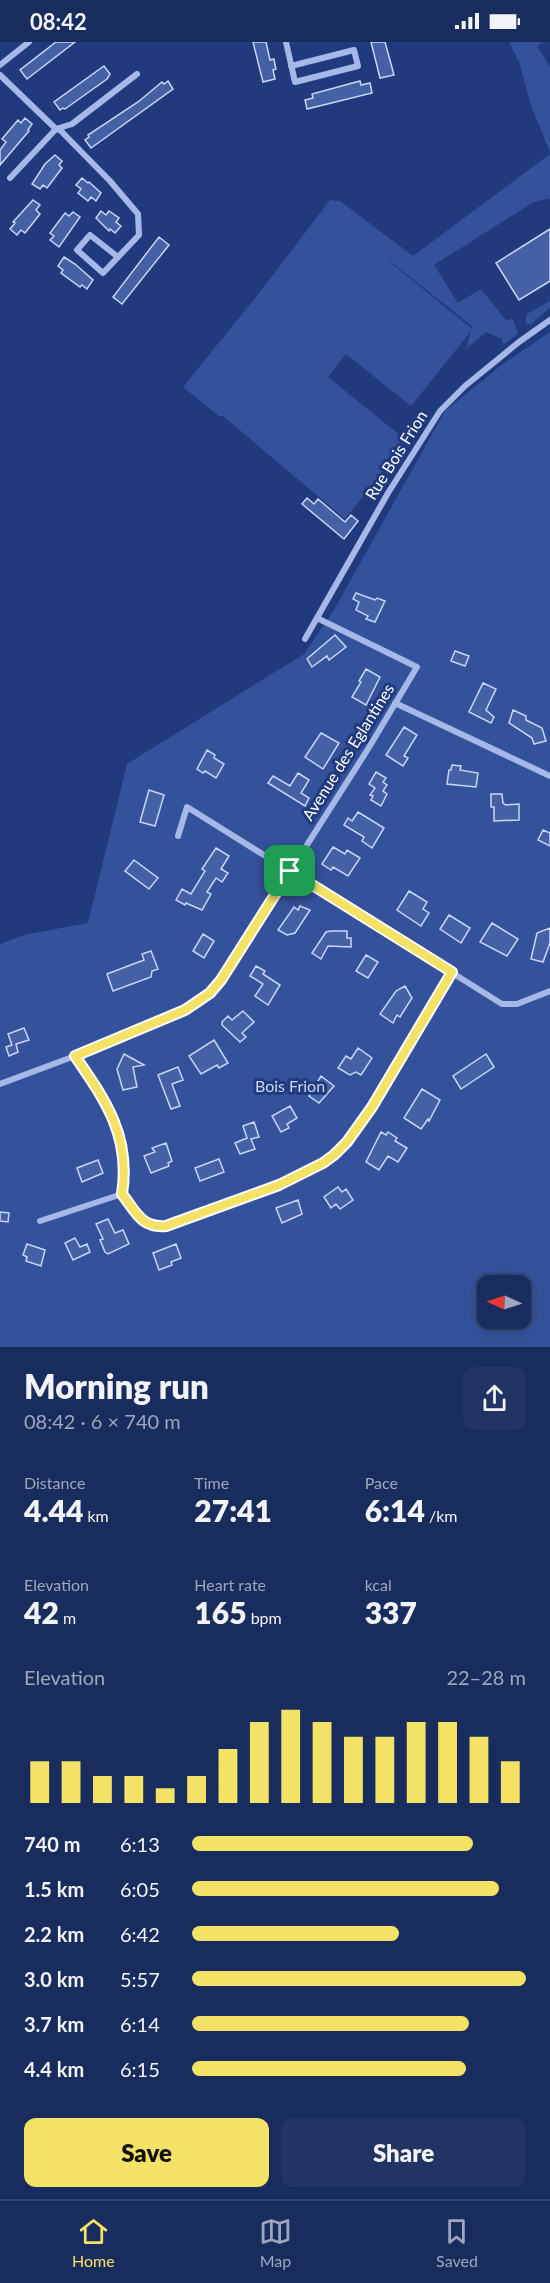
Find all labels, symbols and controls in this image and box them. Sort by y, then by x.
text: 08:42 [30,8,87,35]
street label: Rue Bois Frion [361,407,430,503]
street label: Avenue des Eglantines [298,680,397,824]
pin [264,845,315,896]
icon: arrive [273,854,306,887]
park label: Bois Frion [255,1076,325,1095]
north arrow [477,1275,531,1329]
map controls [477,1275,531,1329]
text: Morning run [24,1366,209,1406]
button: share [463,1367,526,1430]
text: 08:42 · 6 × 740 m [24,1409,181,1433]
text: Distance [24,1473,85,1492]
text: Time [194,1473,229,1492]
text: Pace [365,1473,398,1492]
text: 4.44 [24,1492,83,1528]
text: 27:41 [194,1492,272,1528]
text: 6:14 [365,1492,425,1528]
text: km [83,1506,109,1525]
text: /km [425,1506,457,1525]
text: Elevation [24,1575,89,1594]
text: Heart rate [194,1575,266,1594]
text: kcal [365,1575,392,1594]
text: 42 [24,1594,59,1630]
text: 165 [194,1594,247,1630]
text: 337 [365,1594,417,1630]
text: m [59,1608,76,1627]
text: bpm [247,1608,282,1627]
text: Elevation [24,1665,105,1689]
text: 22–28 m [446,1665,526,1689]
text: 740 m [24,1832,80,1856]
text: 6:13 [120,1832,160,1856]
text: 1.5 km [24,1877,84,1901]
text: 6:05 [120,1877,160,1901]
text: 2.2 km [24,1922,84,1946]
text: 6:42 [120,1922,160,1946]
text: 3.0 km [24,1967,84,1991]
text: 5:57 [120,1967,160,1991]
text: 3.7 km [24,2012,84,2036]
text: 6:14 [120,2012,160,2036]
text: 4.4 km [24,2057,84,2081]
text: 6:15 [120,2057,160,2081]
button: Save [24,2118,269,2187]
button: Share [281,2118,526,2187]
tab: Home [72,2215,115,2270]
tab: Map [259,2215,292,2270]
tab: Saved [436,2215,478,2270]

